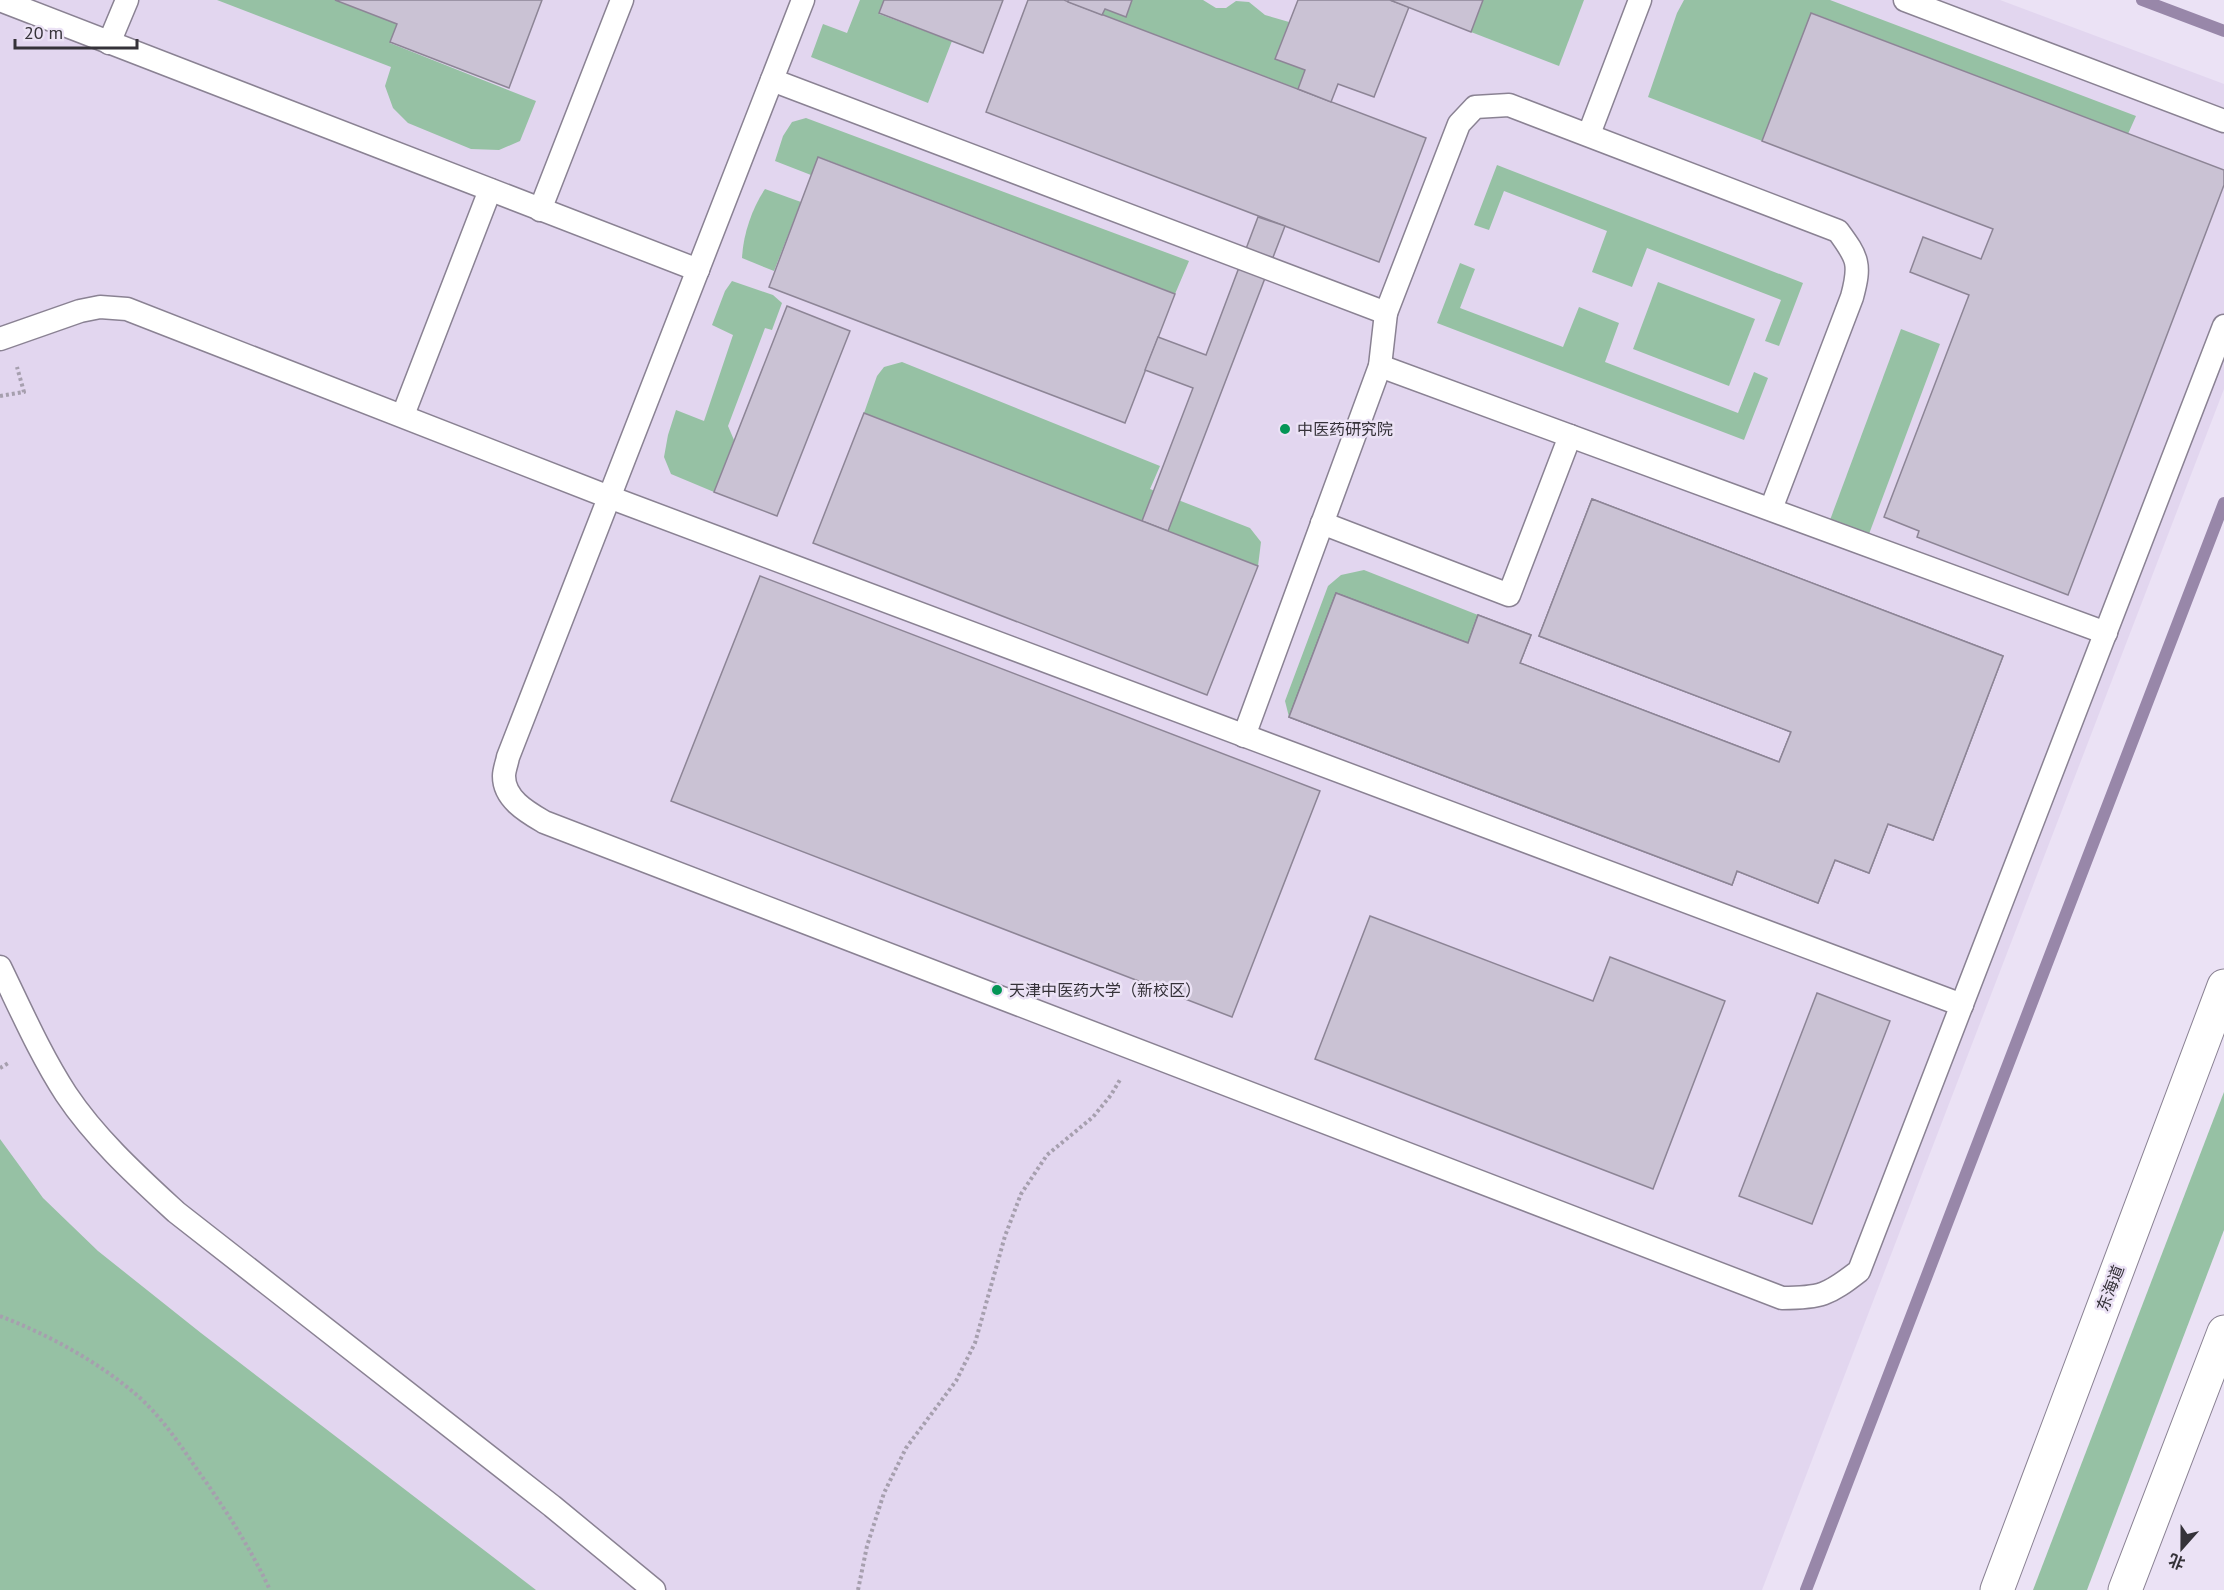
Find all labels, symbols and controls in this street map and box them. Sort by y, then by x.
scale bar [15,12,136,50]
text: 20 m [24,21,63,44]
place label: 中医药研究院 [1297,419,1393,439]
marker: 中医药研究院 [1278,422,1292,436]
place label: 天津中医药大学（新校区） [1009,980,1201,1000]
marker: 天津中医药大学（新校区） [990,983,1004,997]
street label: 东海道 [2092,1262,2128,1314]
north arrow [2152,1518,2212,1578]
text: 北 [2166,1550,2188,1574]

